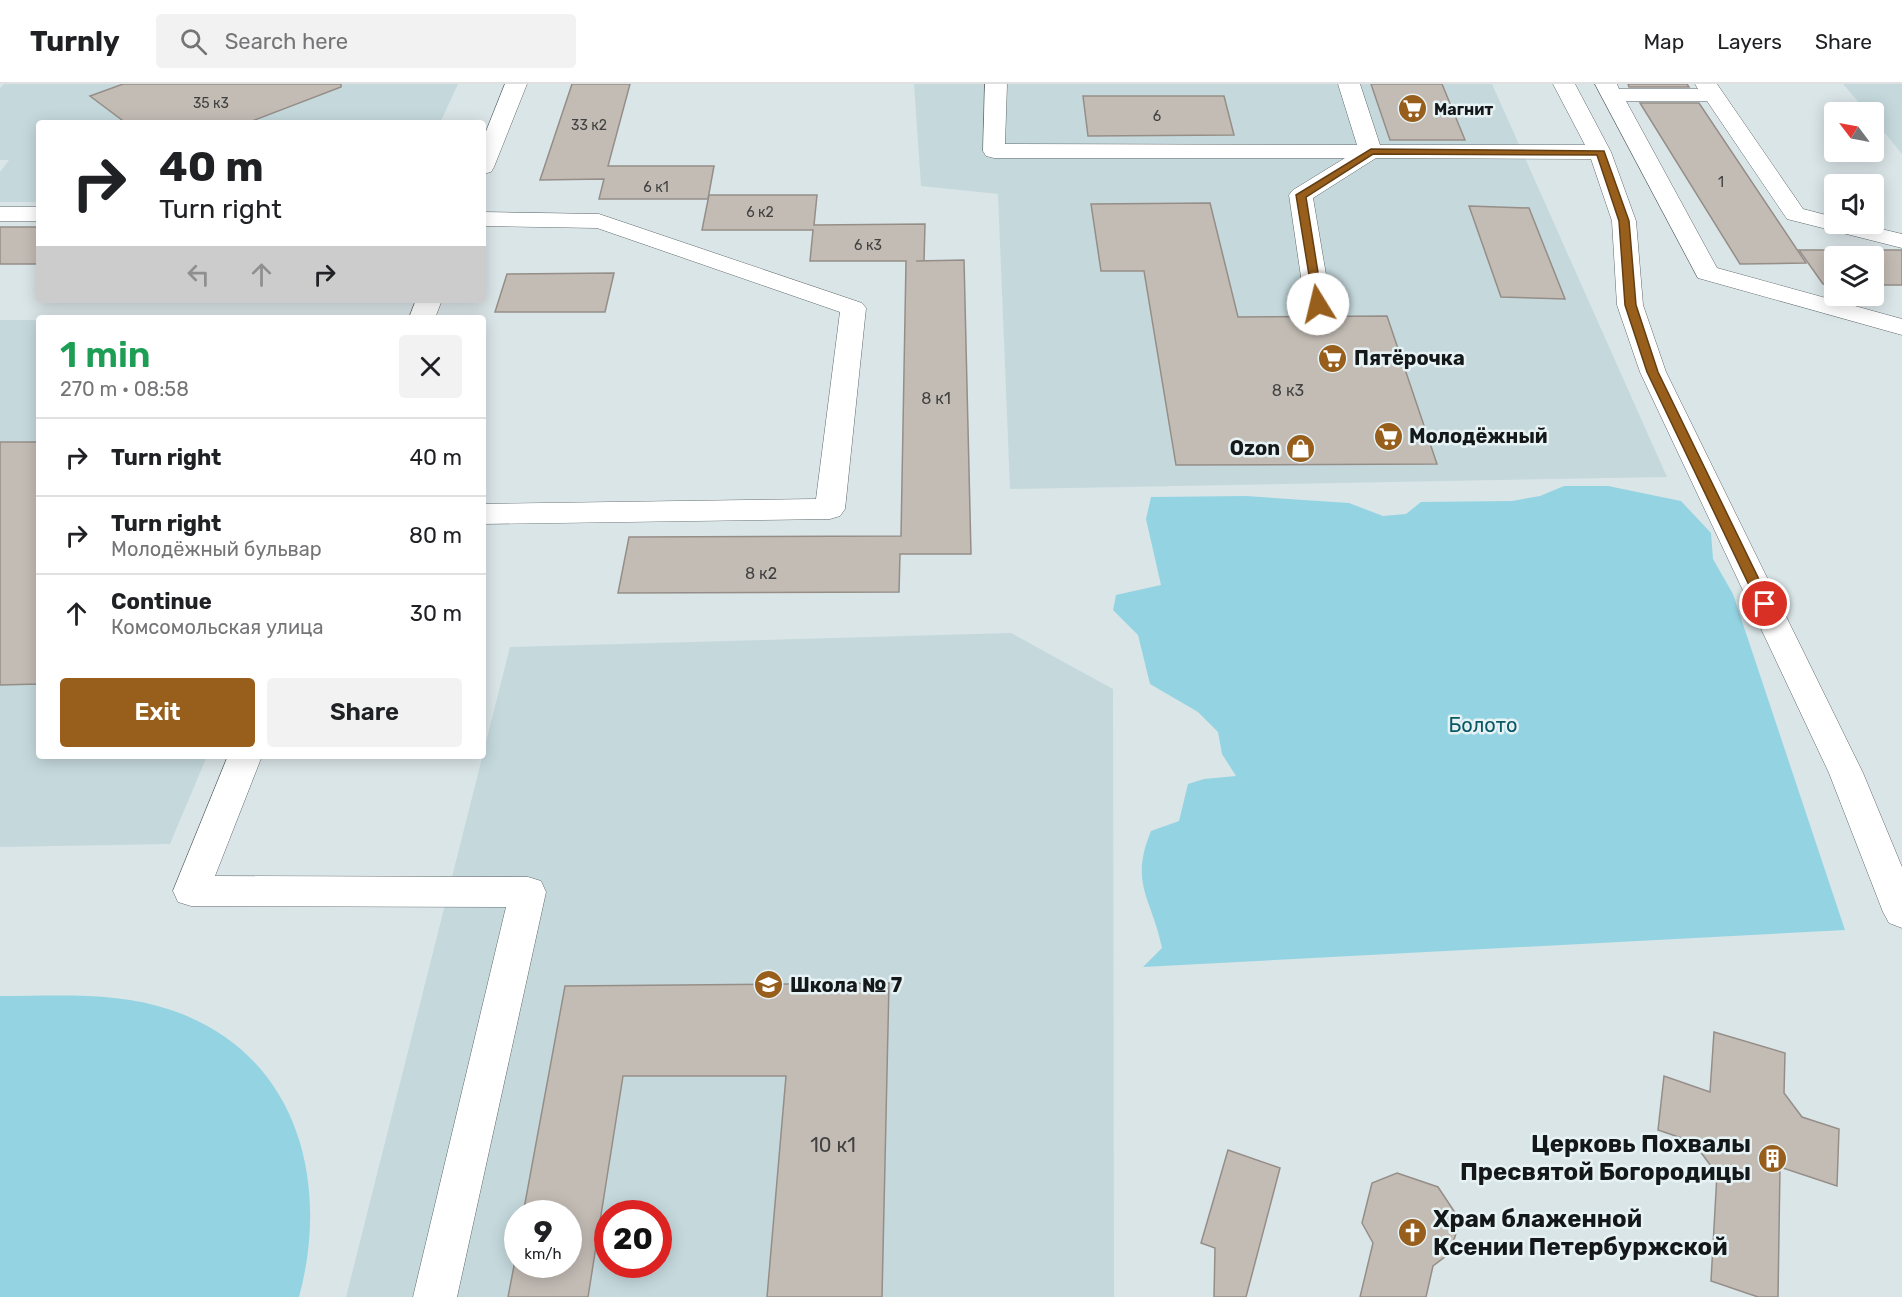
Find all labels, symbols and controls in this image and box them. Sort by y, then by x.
search box [156,14,576,68]
text: Turnly [30,25,120,58]
icon: search [177,25,210,58]
text: Search here [225,28,348,55]
text: Map [1643,29,1684,54]
text: Layers [1717,29,1782,54]
text: Share [1815,29,1872,54]
supermarket icon: Магнит [1397,93,1429,125]
house number: 35 к3 [193,95,229,112]
place label: Магнит [1434,100,1493,119]
north arrow [1824,102,1884,162]
map controls [1824,102,1884,306]
house number: 6 [1153,108,1161,125]
house number: 33 к2 [571,117,607,134]
text: 40 m [159,142,264,192]
icon: right [60,144,138,222]
house number: 1 [1718,174,1724,191]
button: sound [1824,174,1884,234]
house number: 6 к1 [643,179,669,196]
text: Turn right [159,193,282,225]
house number: 6 к2 [746,204,774,221]
house number: 6 к3 [854,237,882,254]
button: layers [1824,246,1884,306]
icon: left [182,258,215,291]
icon: ahead [245,258,278,291]
icon: right [308,258,341,291]
position arrow [1286,272,1350,336]
text: 1 min [60,333,151,376]
button: close [399,335,462,398]
supermarket icon: Пятёрочка [1317,342,1349,374]
place label: Пятёрочка [1354,346,1465,370]
text: 270 m · 08:58 [60,377,189,401]
house number: 8 к3 [1272,381,1304,400]
house number: 8 к1 [921,389,951,408]
supermarket icon: Молодёжный [1372,420,1404,452]
place label: Молодёжный [1409,424,1548,448]
shop icon: Ozon [1285,432,1317,464]
place label: Ozon [1230,436,1280,460]
icon: right [60,441,93,474]
text: Turn right [111,444,221,471]
text: 40 m [409,444,462,471]
text: Turn right [111,510,221,537]
icon: right [60,519,93,552]
text: 80 m [409,522,462,549]
text: Молодёжный бульвар [111,537,322,561]
house number: 8 к2 [745,564,777,583]
pin [1739,578,1790,629]
icon: arrive [1748,587,1781,620]
text: Continue [111,588,212,615]
icon: ahead [60,597,93,630]
text: 30 m [410,600,462,627]
text: Комсомольская улица [111,615,324,639]
button: Exit [60,678,255,747]
button: Share [267,678,462,747]
park label: Болото [1449,713,1517,737]
school or university icon: Школа № 7 [753,969,785,1001]
place label: Школа № 7 [790,973,902,997]
place label: Церковь Похвалы Пресвятой Богородицы [1460,1130,1751,1186]
house number: 10 к1 [810,1133,856,1157]
building icon: Церковь Похвалы Пресвятой Богородицы [1756,1142,1788,1174]
speed limit sign: 20 [594,1200,672,1278]
place label: Храм блаженной Ксении Петербуржской [1433,1205,1728,1261]
text: 9 [533,1214,553,1250]
church icon: Храм блаженной Ксении Петербуржской [1396,1217,1428,1249]
text: km/h [524,1245,562,1263]

